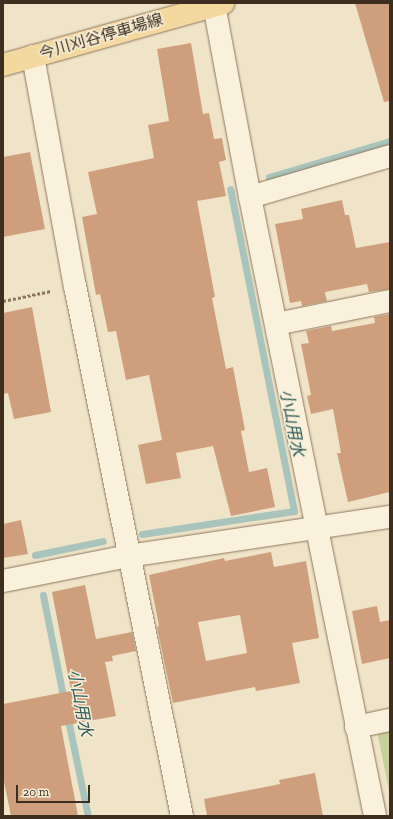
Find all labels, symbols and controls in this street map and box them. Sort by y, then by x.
street label: 今川刈谷停車場線 [37,10,165,64]
water label: 小山用水 [275,388,309,458]
water label: 小山用水 [63,668,97,738]
scale bar [18,777,92,803]
text: 20 m [23,785,49,799]

